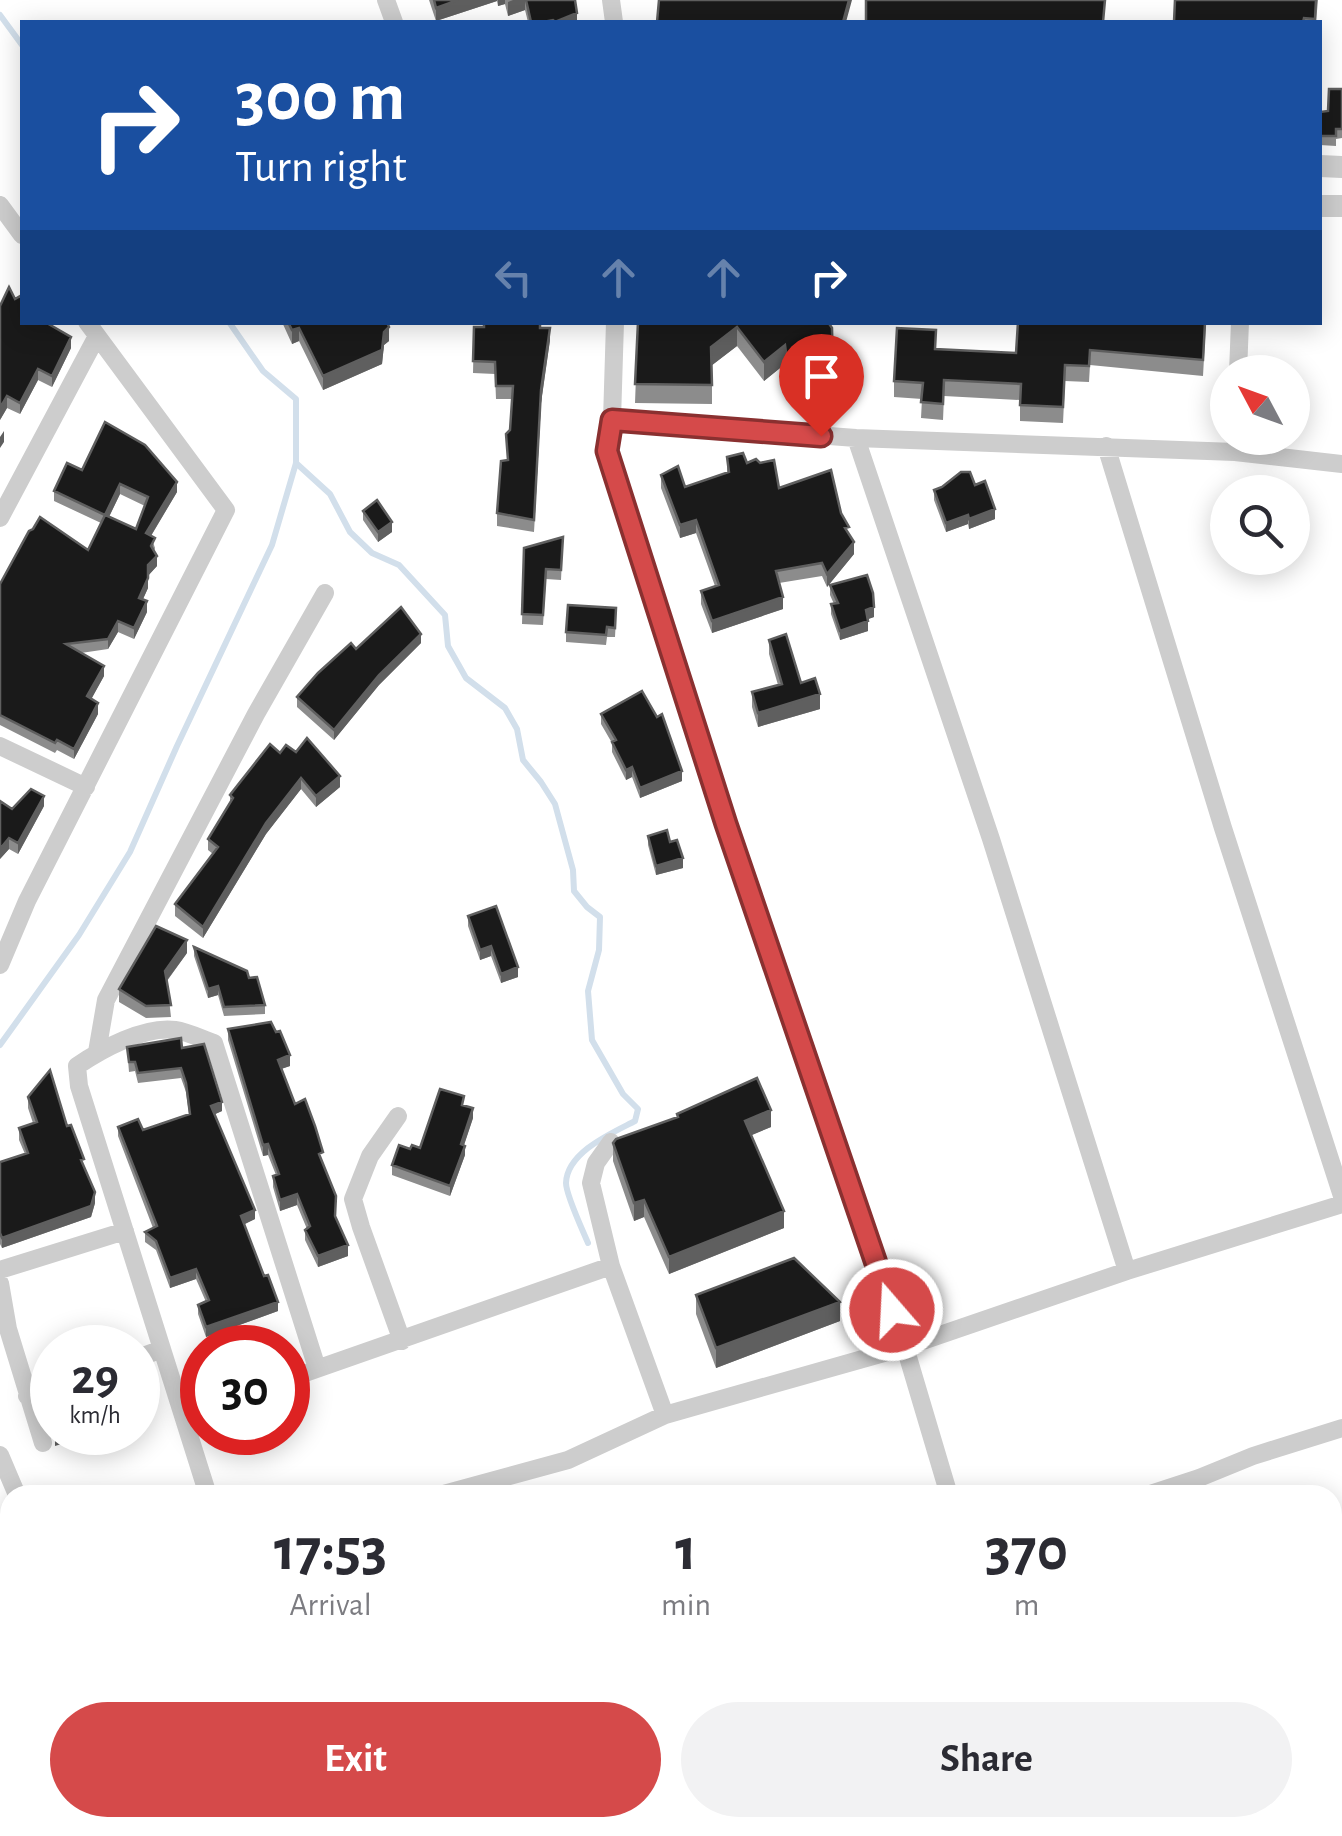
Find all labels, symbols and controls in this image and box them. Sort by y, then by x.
icon: right [70,60,200,190]
text: 300 m [235,63,405,133]
text: Turn right [235,145,407,190]
icon: left [486,250,541,305]
icon: ahead [591,250,646,305]
icon: ahead [696,250,751,305]
icon: right [801,250,856,305]
pin [779,334,864,437]
icon: arrive [794,349,849,404]
north arrow [1210,355,1310,455]
map controls [1210,355,1310,575]
button: search [1210,475,1310,575]
position arrow [840,1258,944,1362]
speed limit sign: 30 [180,1325,310,1455]
text: 29 [71,1353,119,1403]
text: km/h [69,1403,121,1428]
text: 17:53 [274,1521,387,1581]
text: 1 [675,1521,697,1581]
text: 370 [985,1521,1068,1581]
text: Arrival [289,1589,372,1621]
text: min [661,1589,711,1621]
text: m [1014,1589,1039,1621]
button: Exit [50,1702,661,1817]
button: Share [681,1702,1292,1817]

